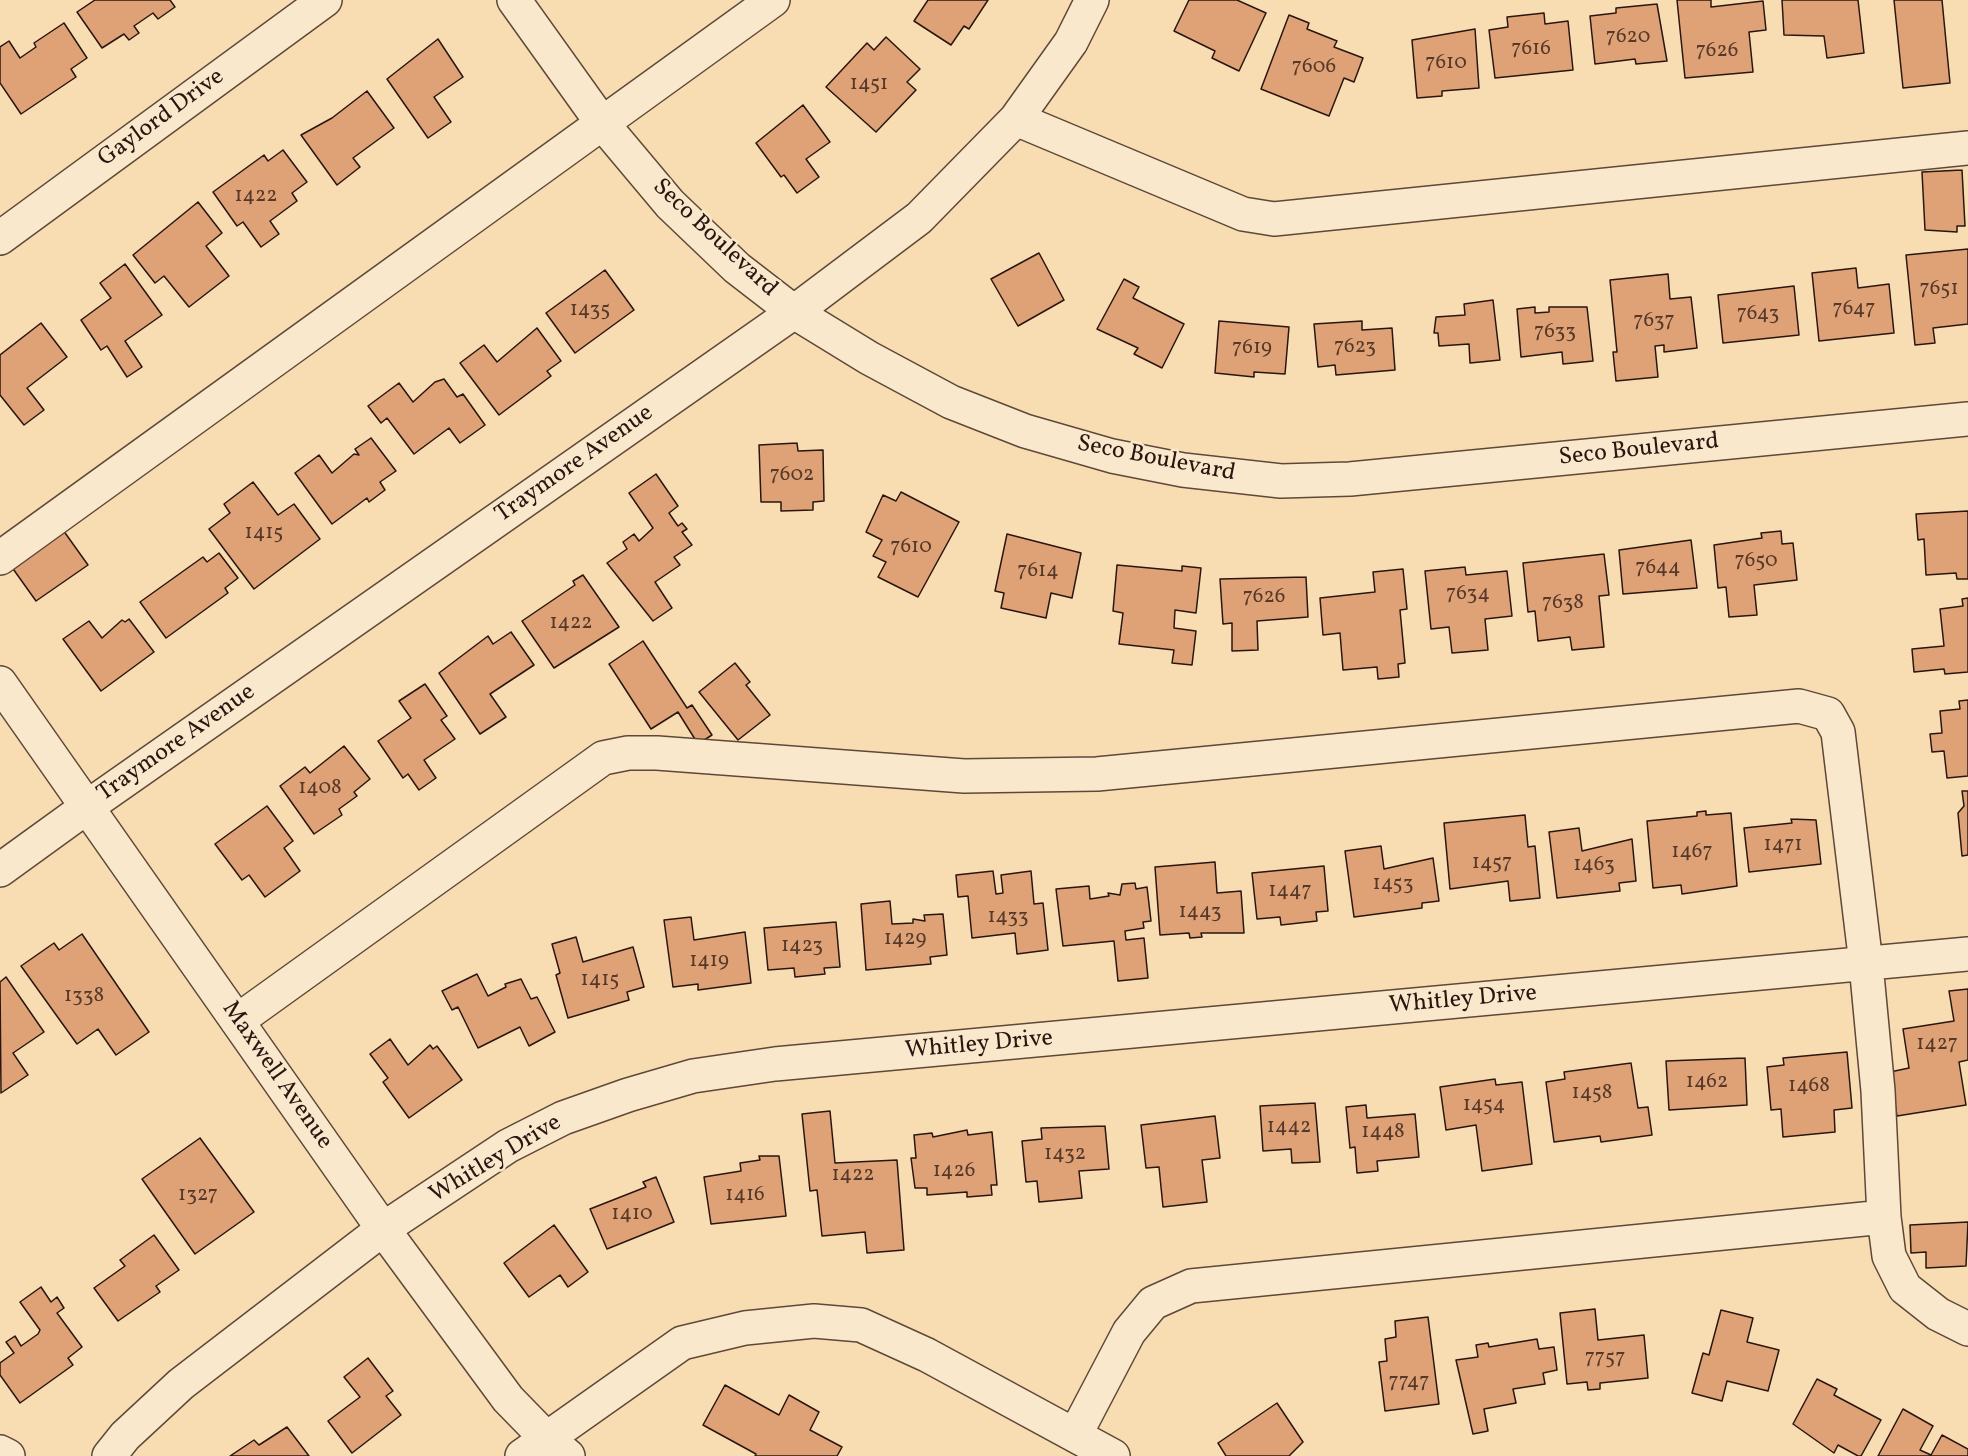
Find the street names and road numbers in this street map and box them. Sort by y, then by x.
street label: Gaylord Drive [93,64,231,174]
street label: Seco Boulevard [645,174,783,304]
street label: Traymore Avenue [491,400,659,530]
street label: Seco Boulevard [1558,428,1720,474]
street label: Seco Boulevard [1074,431,1238,489]
street label: Traymore Avenue [93,679,261,809]
street label: Whitley Drive [1388,980,1538,1022]
street label: Maxwell Avenue [214,997,338,1155]
street label: Whitley Drive [904,1025,1054,1067]
street label: Whitley Drive [425,1109,567,1211]

